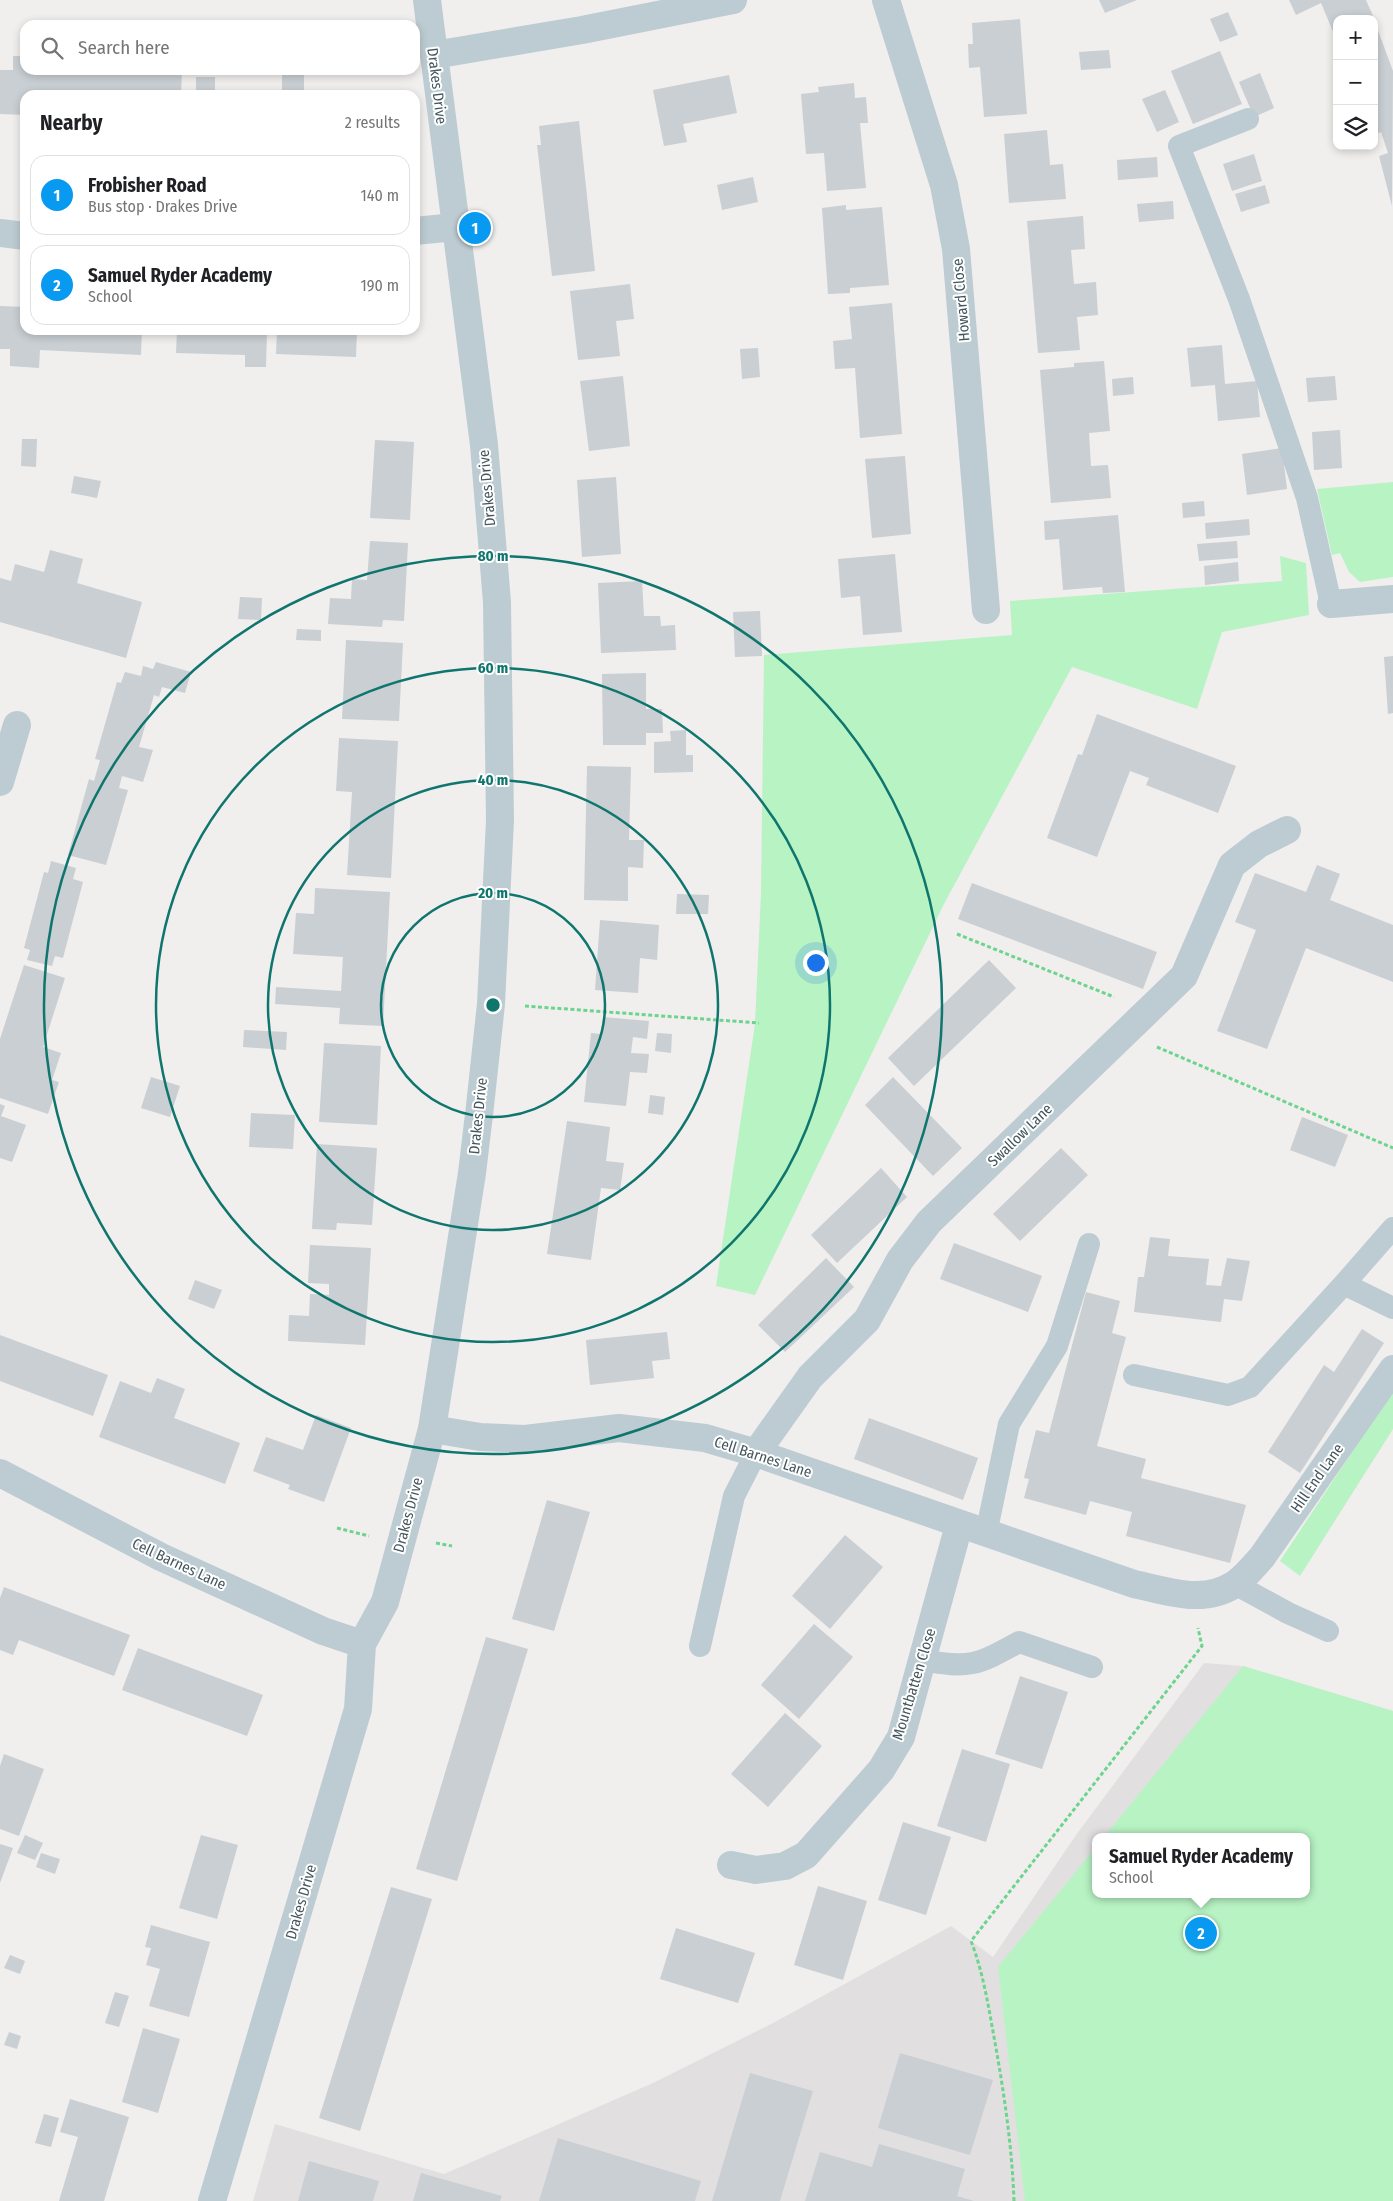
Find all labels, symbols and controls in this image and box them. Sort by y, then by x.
map controls [1333,15,1378,150]
button: + [1333,15,1378,60]
search box [20,20,420,75]
icon: search [38,34,66,62]
text: Search here [78,36,170,59]
street label: Drakes Drive [423,47,451,125]
button: − [1333,60,1378,105]
button: layers [1333,105,1378,150]
text: Nearby [40,110,102,136]
text: 2 results [345,113,400,132]
text: Frobisher Road [88,174,207,197]
text: 1 [54,186,60,205]
text: 140 m [361,186,399,205]
text: Bus stop · Drakes Drive [88,197,237,216]
pin: 1 [459,209,491,247]
street label: Howard Close [948,258,974,342]
text: Samuel Ryder Academy [88,264,272,287]
text: 2 [53,276,61,295]
text: 190 m [361,276,399,295]
text: School [88,287,132,306]
street label: Drakes Drive [475,449,499,527]
text: 80 m [478,547,508,565]
text: 60 m [478,659,508,677]
text: 40 m [478,771,508,789]
text: 20 m [477,884,508,902]
your location [803,950,829,976]
centre of rings [484,996,502,1014]
street label: Drakes Drive [465,1077,491,1155]
street label: Swallow Lane [984,1100,1056,1170]
street label: Cell Barnes Lane [712,1433,814,1481]
street label: Hill End Lane [1287,1440,1347,1516]
street label: Drakes Drive [389,1476,427,1554]
street label: Cell Barnes Lane [129,1534,229,1594]
street label: Mountbatten Close [888,1626,940,1742]
popup [1092,1833,1310,1898]
text: Samuel Ryder Academy [1109,1845,1293,1868]
street label: Drakes Drive [282,1863,320,1941]
text: School [1109,1868,1153,1887]
pin: 2 [1185,1914,1217,1952]

